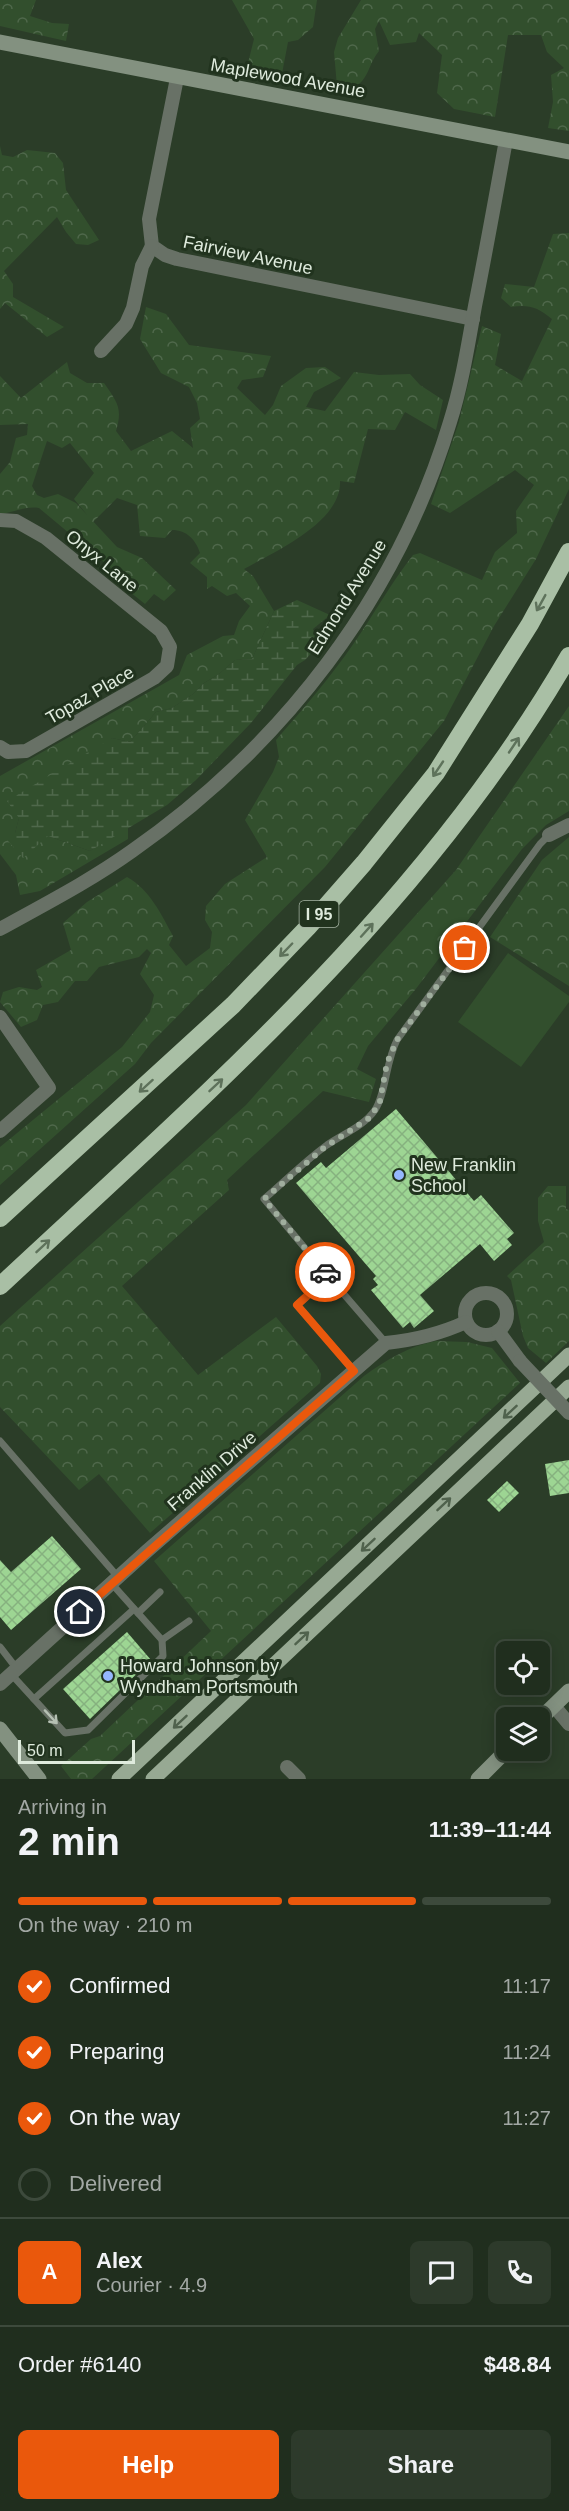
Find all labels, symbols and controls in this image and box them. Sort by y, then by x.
street label: Maplewood Avenue [209,55,367,101]
street label: Fairview Avenue [181,232,315,278]
street label: Onyx Lane [62,526,142,596]
street label: Edmond Avenue [304,536,390,658]
one-way arrow [535,594,546,612]
street label: Topaz Place [43,662,137,728]
one-way arrow [508,737,520,753]
one-way arrow [432,760,444,777]
road number: I 95 [300,901,338,927]
pin [439,922,490,973]
one-way arrow [360,923,374,938]
icon: bag [448,931,481,964]
one-way arrow [278,942,293,957]
one-way arrow [208,1078,223,1092]
one-way arrow [139,1079,154,1093]
place label: New Franklin School [411,1155,516,1196]
marker: New Franklin School [392,1168,406,1182]
one-way arrow [35,1239,50,1254]
courier [295,1242,355,1302]
icon: car [309,1256,342,1289]
one-way arrow [502,1405,517,1419]
street label: Franklin Drive [164,1427,260,1515]
one-way arrow [436,1498,451,1512]
one-way arrow [360,1538,375,1553]
pin [54,1586,105,1637]
icon: home [63,1595,96,1628]
one-way arrow [294,1631,309,1645]
map controls [496,1641,550,1761]
button: locate [496,1641,550,1695]
place label: Howard Johnson by Wyndham Portsmouth [120,1656,298,1697]
marker: Howard Johnson by Wyndham Portsmouth [101,1669,115,1683]
button: layers [496,1707,550,1761]
one-way arrow [44,1709,58,1724]
one-way arrow [172,1715,187,1729]
scale bar [18,1737,135,1764]
text: 50 m [27,1742,63,1759]
text: Arriving in [18,1796,107,1818]
text: 11:39–11:44 [429,1817,551,1842]
text: 2 min [18,1820,120,1863]
text: On the way · 210 m [18,1914,193,1936]
icon: check [18,1970,51,2003]
text: Confirmed [69,1973,170,1998]
text: 11:17 [502,1975,551,1997]
icon: check [18,2036,51,2069]
text: Preparing [69,2039,164,2064]
text: 11:24 [502,2041,551,2063]
icon: check [18,2102,51,2135]
text: On the way [69,2105,180,2130]
text: 11:27 [502,2107,551,2129]
text: Delivered [69,2171,162,2196]
button: chat [410,2241,473,2304]
button: phone [488,2241,551,2304]
text: Alex [96,2248,142,2273]
text: A [42,2259,57,2284]
text: Courier · 4.9 [96,2274,207,2296]
text: Order #6140 [18,2352,142,2377]
text: $48.84 [484,2352,551,2377]
button: Help [18,2430,279,2499]
button: Share [291,2430,551,2499]

